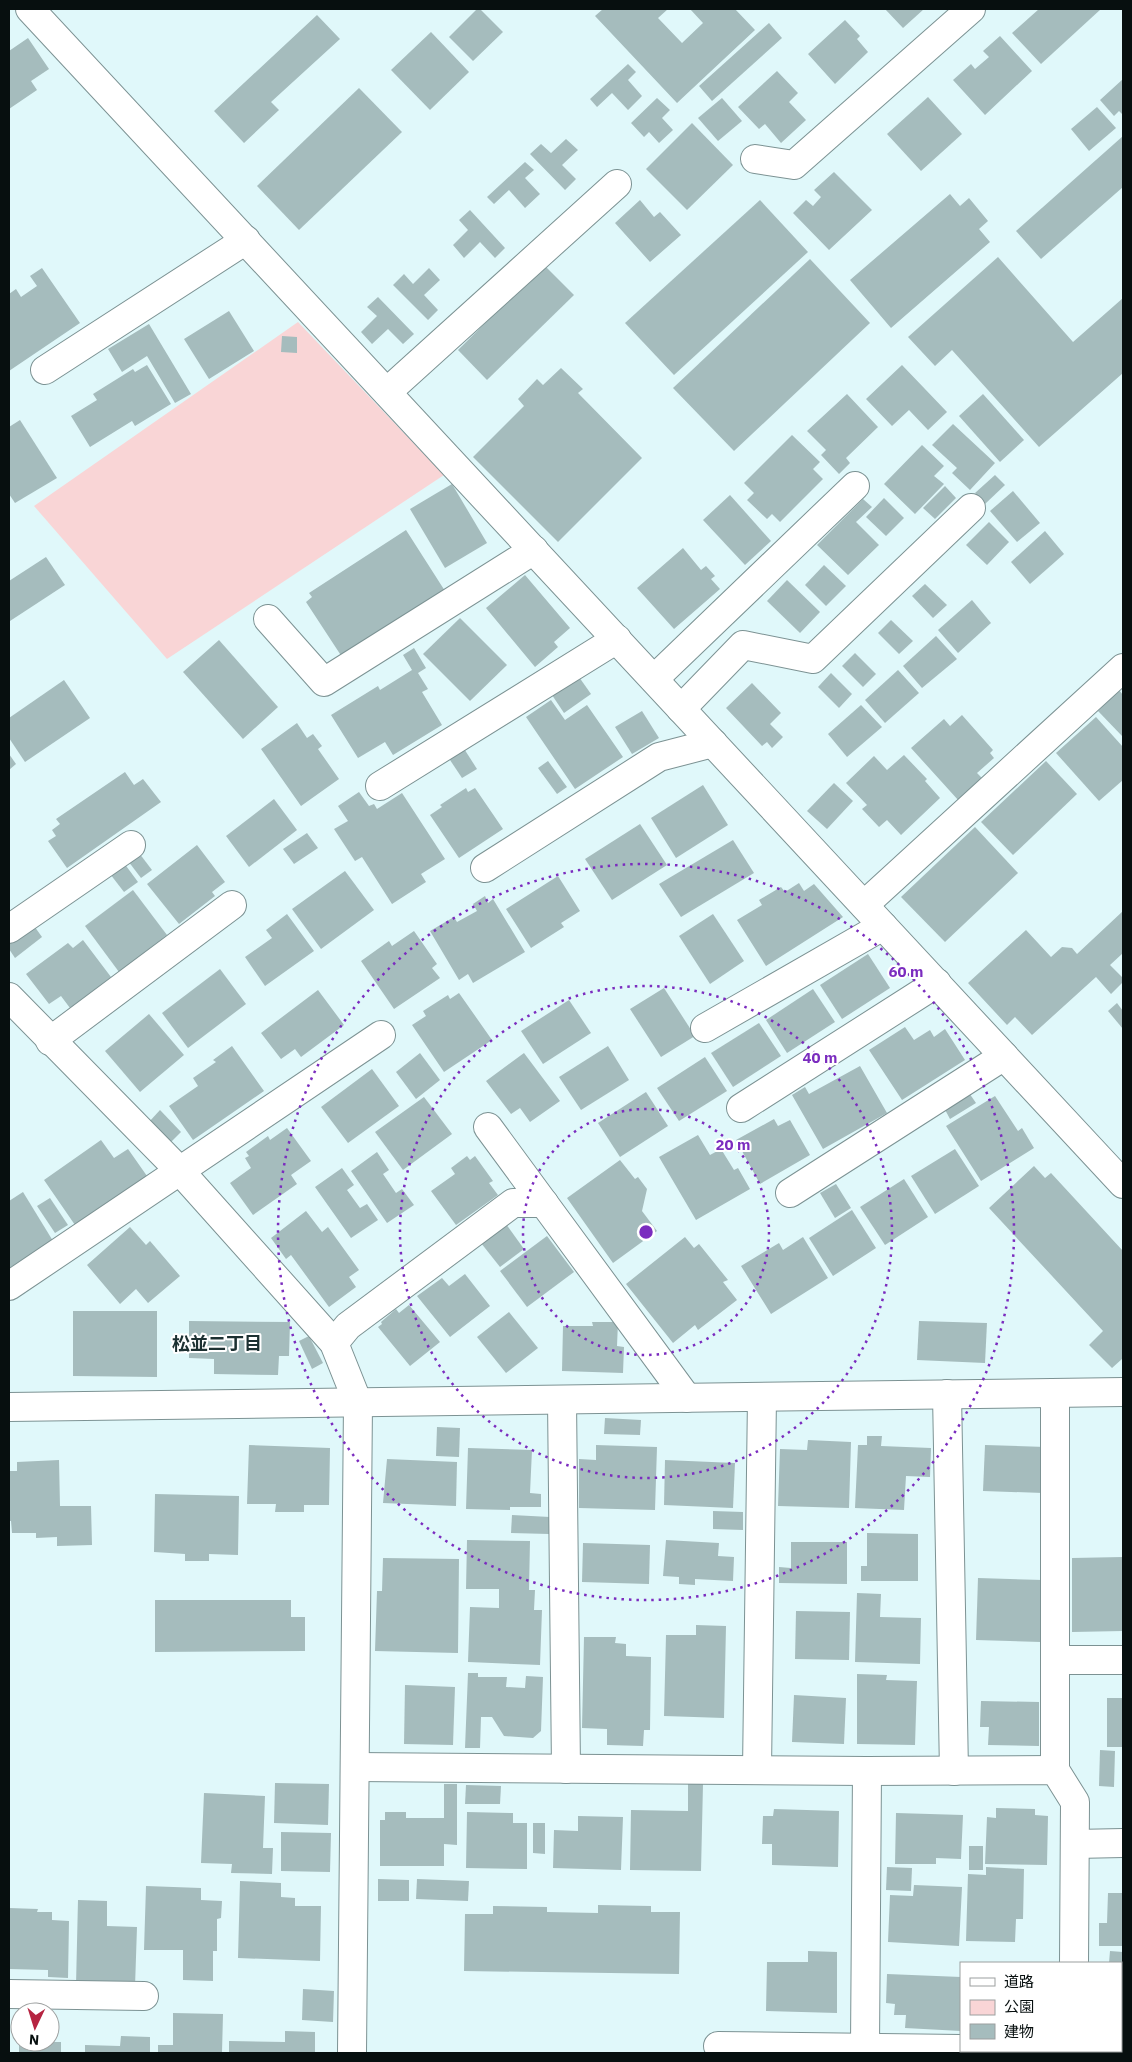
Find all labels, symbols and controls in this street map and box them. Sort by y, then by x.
text: 60 m [889,962,923,981]
text: 40 m [803,1048,837,1067]
text: 20 m [716,1135,750,1154]
centre of rings [637,1223,655,1241]
district label: 松並二丁目 [172,1332,262,1355]
legend [960,1962,1122,2052]
text: 道路 [1004,1972,1034,1991]
text: 公園 [1004,1997,1034,2016]
north arrow [10,2002,60,2052]
text: 建物 [1004,2022,1034,2041]
text: N [28,2031,40,2049]

